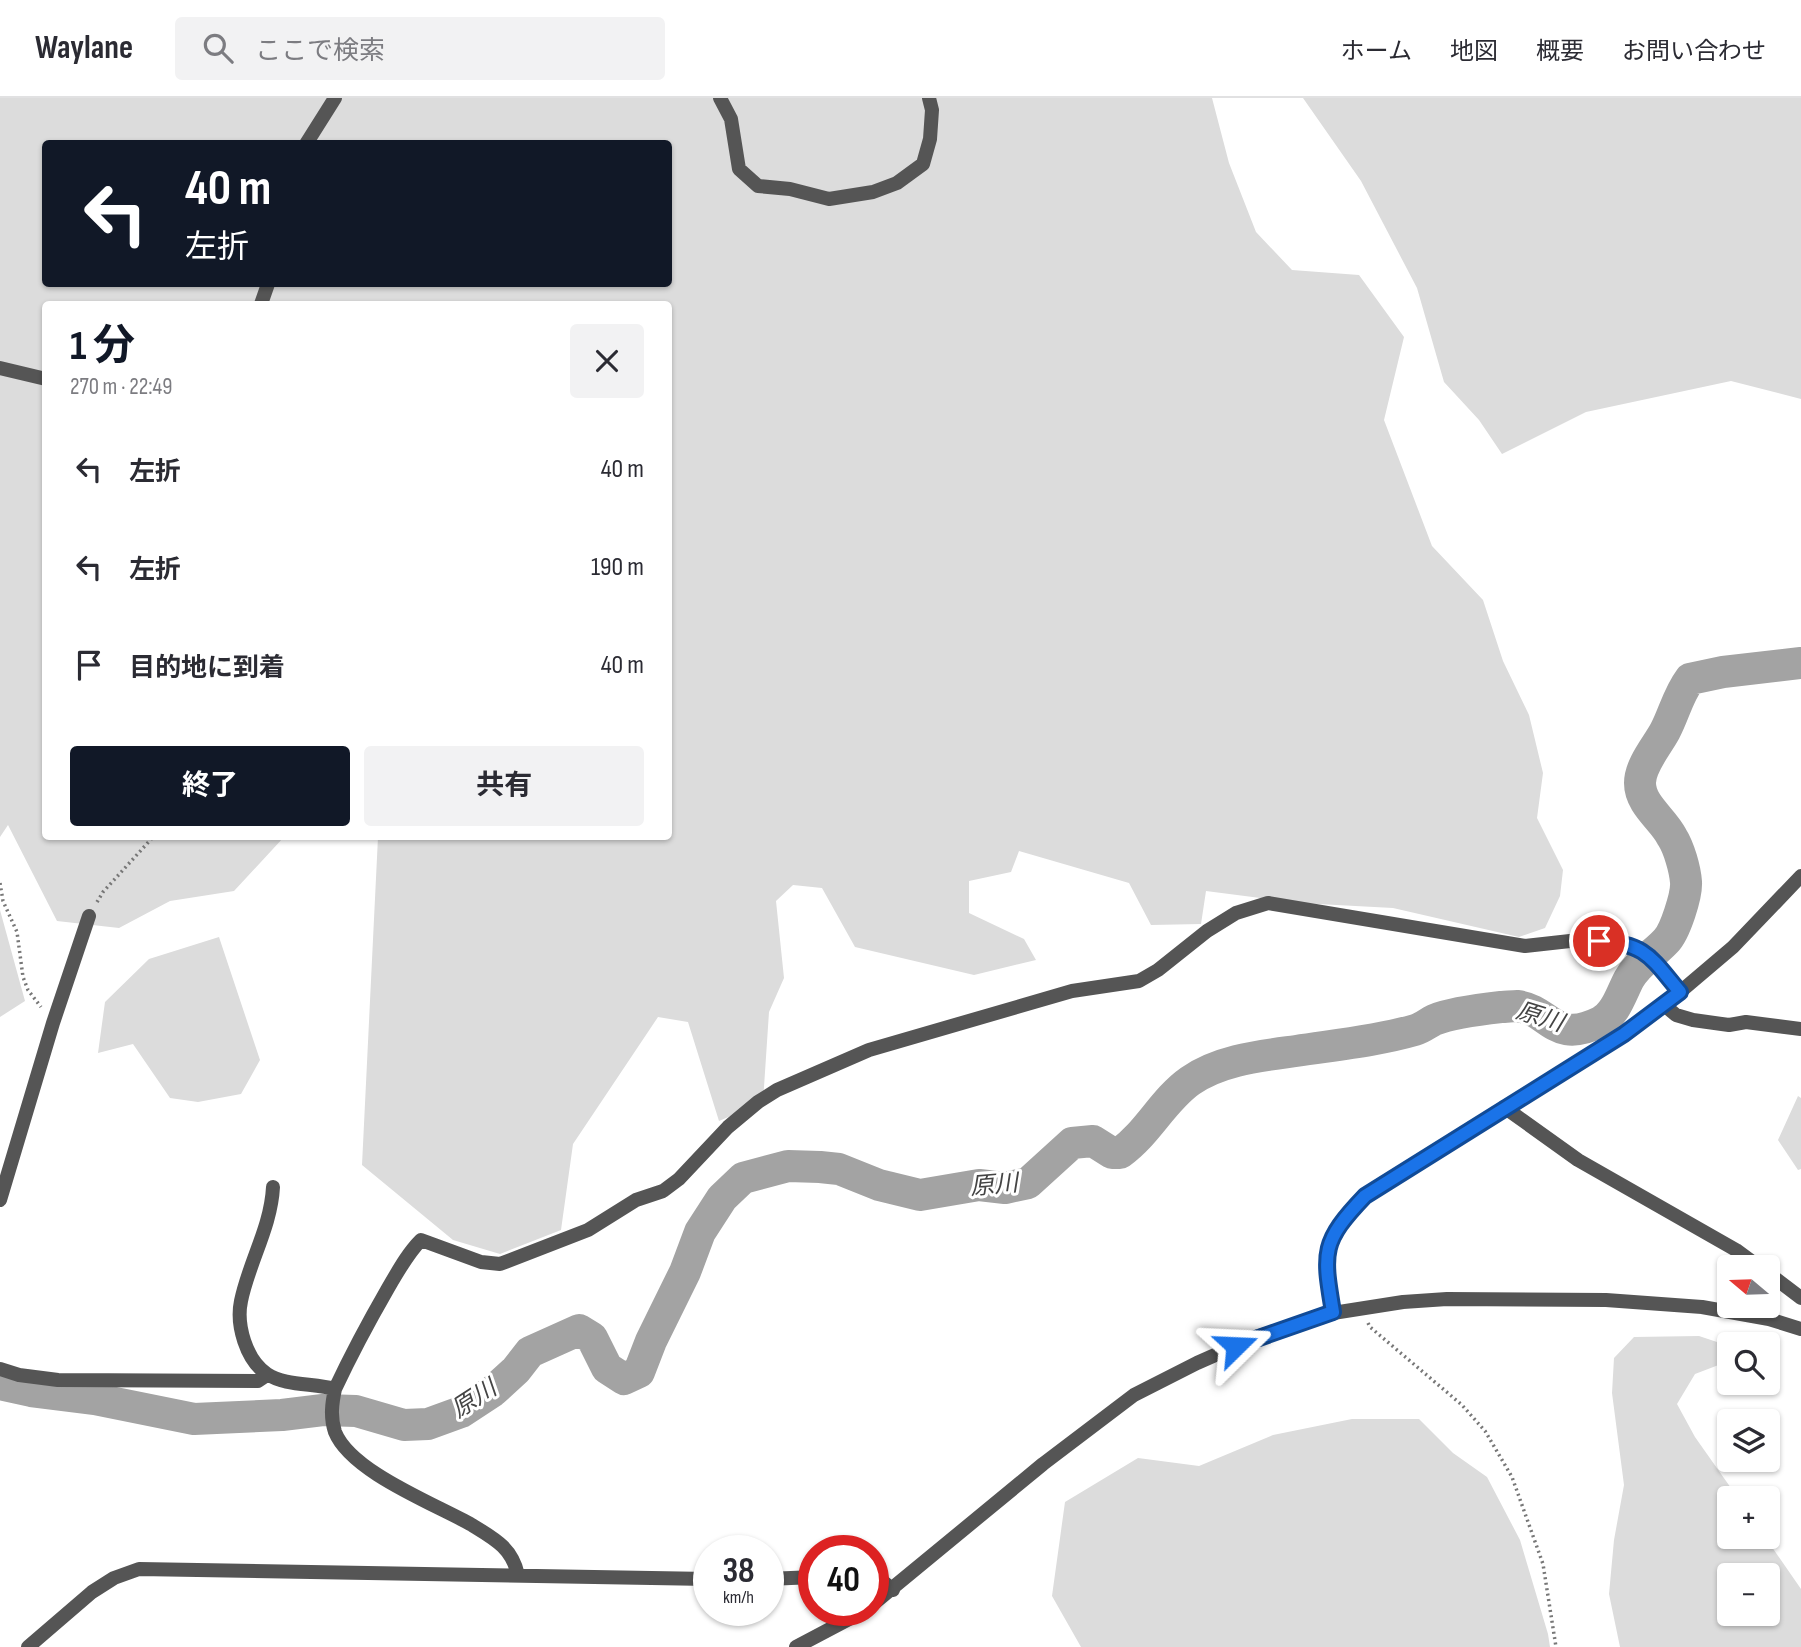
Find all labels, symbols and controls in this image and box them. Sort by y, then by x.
search box [175,17,665,80]
text: Waylane [35,28,133,68]
icon: search [199,29,237,67]
text: ここで検索 [255,36,385,67]
text: ホーム [1341,37,1412,66]
text: 地図 [1450,37,1498,66]
text: 概要 [1536,37,1584,66]
text: お問い合わせ [1622,37,1766,66]
text: 40 m [185,160,271,219]
icon: left [70,168,161,259]
text: 左折 [185,228,249,267]
text: 1 分 [70,321,135,372]
button: close [570,324,644,398]
text: 270 m · 22:49 [70,373,172,401]
icon: left [70,450,108,488]
text: 40 m [601,454,644,485]
text: 左折 [129,457,181,488]
icon: left [70,548,108,586]
text: 190 m [591,552,644,583]
text: 左折 [129,555,181,586]
icon: arrive [70,646,108,684]
text: 40 m [601,650,644,681]
text: 目的地に到着 [129,653,285,684]
button: 終了 [70,746,350,826]
button: 共有 [364,746,644,826]
pin [1569,911,1629,971]
icon: arrive [1580,922,1618,960]
water label: 原川 [1513,996,1570,1039]
water label: 原川 [969,1168,1022,1202]
north arrow [1717,1255,1780,1318]
map controls [1717,1255,1780,1626]
position arrow [1199,1309,1273,1383]
button: search [1717,1332,1780,1395]
water label: 原川 [446,1372,505,1424]
button: layers [1717,1409,1780,1472]
button: + [1717,1486,1780,1549]
speed limit sign: 40 [798,1535,889,1626]
text: 38 [722,1550,755,1593]
button: − [1717,1563,1780,1626]
text: km/h [723,1587,754,1608]

